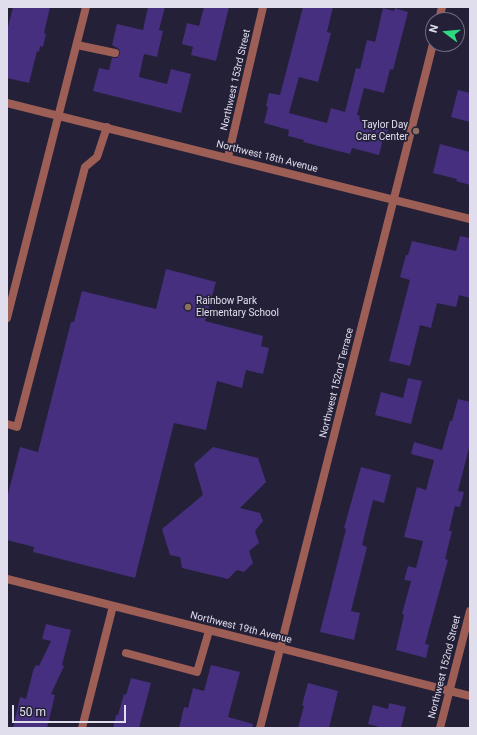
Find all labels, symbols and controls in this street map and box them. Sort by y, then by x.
north arrow [425,12,465,52]
text: N [427,23,441,34]
street label: Northwest 153rd Street [218,28,254,132]
place label: Taylor Day Care Center [356,119,408,142]
marker: Taylor Day Care Center [411,126,421,136]
street label: Northwest 18th Avenue [215,139,319,175]
place label: Rainbow Park Elementary School [196,295,279,318]
marker: Rainbow Park Elementary School [183,302,193,312]
street label: Northwest 152nd Terrace [318,327,356,439]
street label: Northwest 19th Avenue [189,610,293,646]
street label: Northwest 152nd Street [426,614,464,720]
scale bar [14,697,128,723]
text: 50 m [19,705,46,719]

